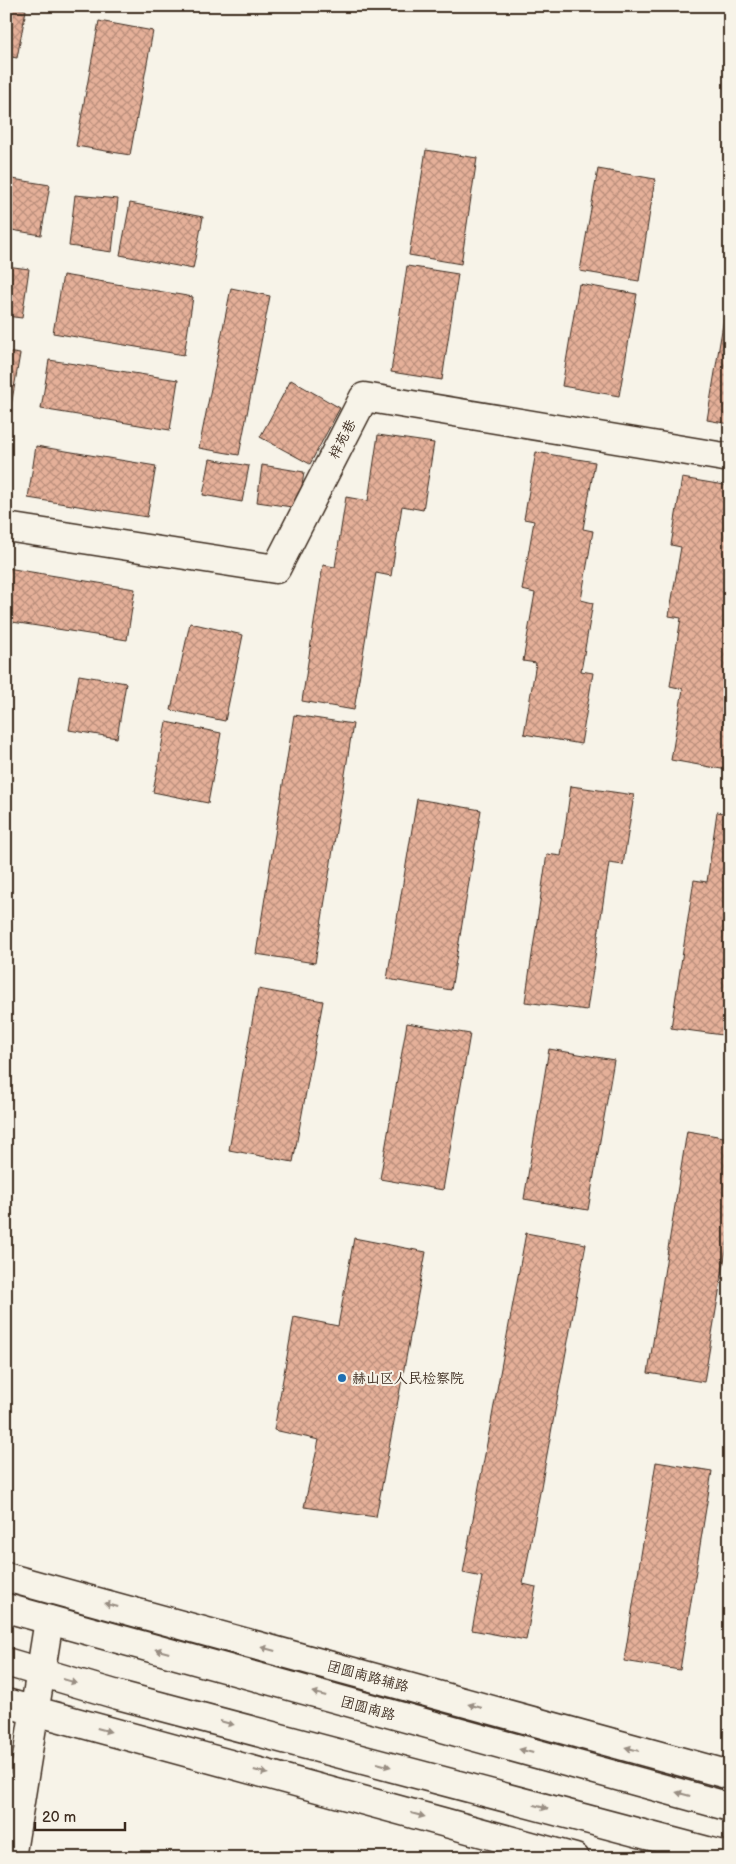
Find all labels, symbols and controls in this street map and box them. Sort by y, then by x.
street label: 梓苑巷 [325,416,360,462]
place label: 赫山区人民检察院 [352,1370,464,1387]
marker: 赫山区人民检察院 [336,1372,348,1384]
one-way arrow [104,1601,119,1609]
one-way arrow [261,1644,276,1652]
one-way arrow [154,1647,170,1655]
street label: 团圆南路辅路 [325,1657,411,1696]
one-way arrow [63,1677,78,1685]
one-way arrow [311,1690,326,1698]
street label: 团圆南路 [339,1693,397,1724]
one-way arrow [468,1701,483,1709]
one-way arrow [219,1720,234,1728]
one-way arrow [96,1726,111,1734]
one-way arrow [625,1744,640,1752]
one-way arrow [518,1747,534,1755]
one-way arrow [376,1761,391,1769]
one-way arrow [253,1769,268,1777]
one-way arrow [675,1790,690,1798]
scale bar [35,1799,125,1831]
one-way arrow [533,1803,548,1811]
text: 20 m [42,1808,76,1827]
one-way arrow [410,1811,425,1819]

